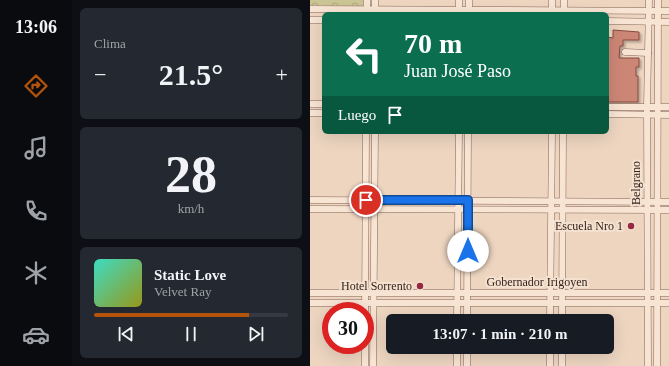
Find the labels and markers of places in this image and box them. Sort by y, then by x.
pin [349,183,383,217]
place label: Escuela Nro 1 [555,219,623,233]
marker: Escuela Nro 1 [626,221,636,231]
place label: Hotel Sorrento [341,279,412,293]
marker: Hotel Sorrento [415,281,425,291]

